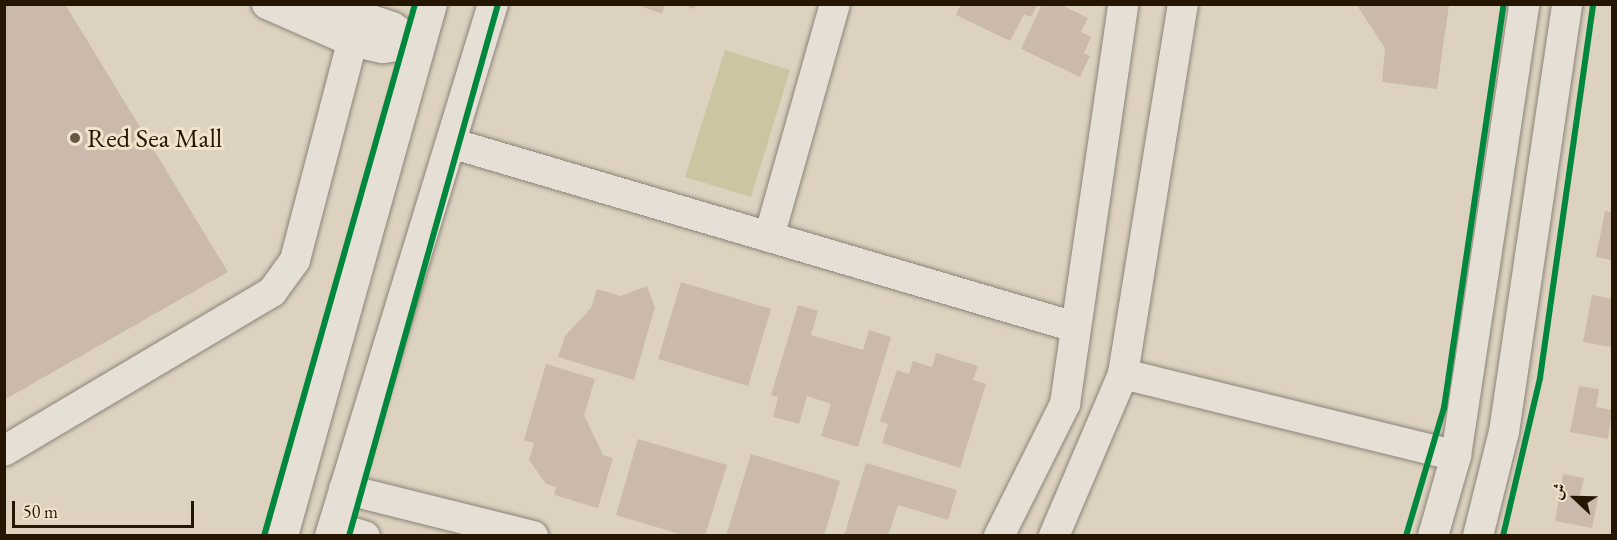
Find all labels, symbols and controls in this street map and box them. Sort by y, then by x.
place label: Red Sea Mall [87,122,222,154]
marker: Red Sea Mall [68,131,82,145]
north arrow [1545,468,1605,528]
text: ش [1545,480,1571,502]
scale bar [15,489,196,527]
text: 50 m [23,500,58,523]

